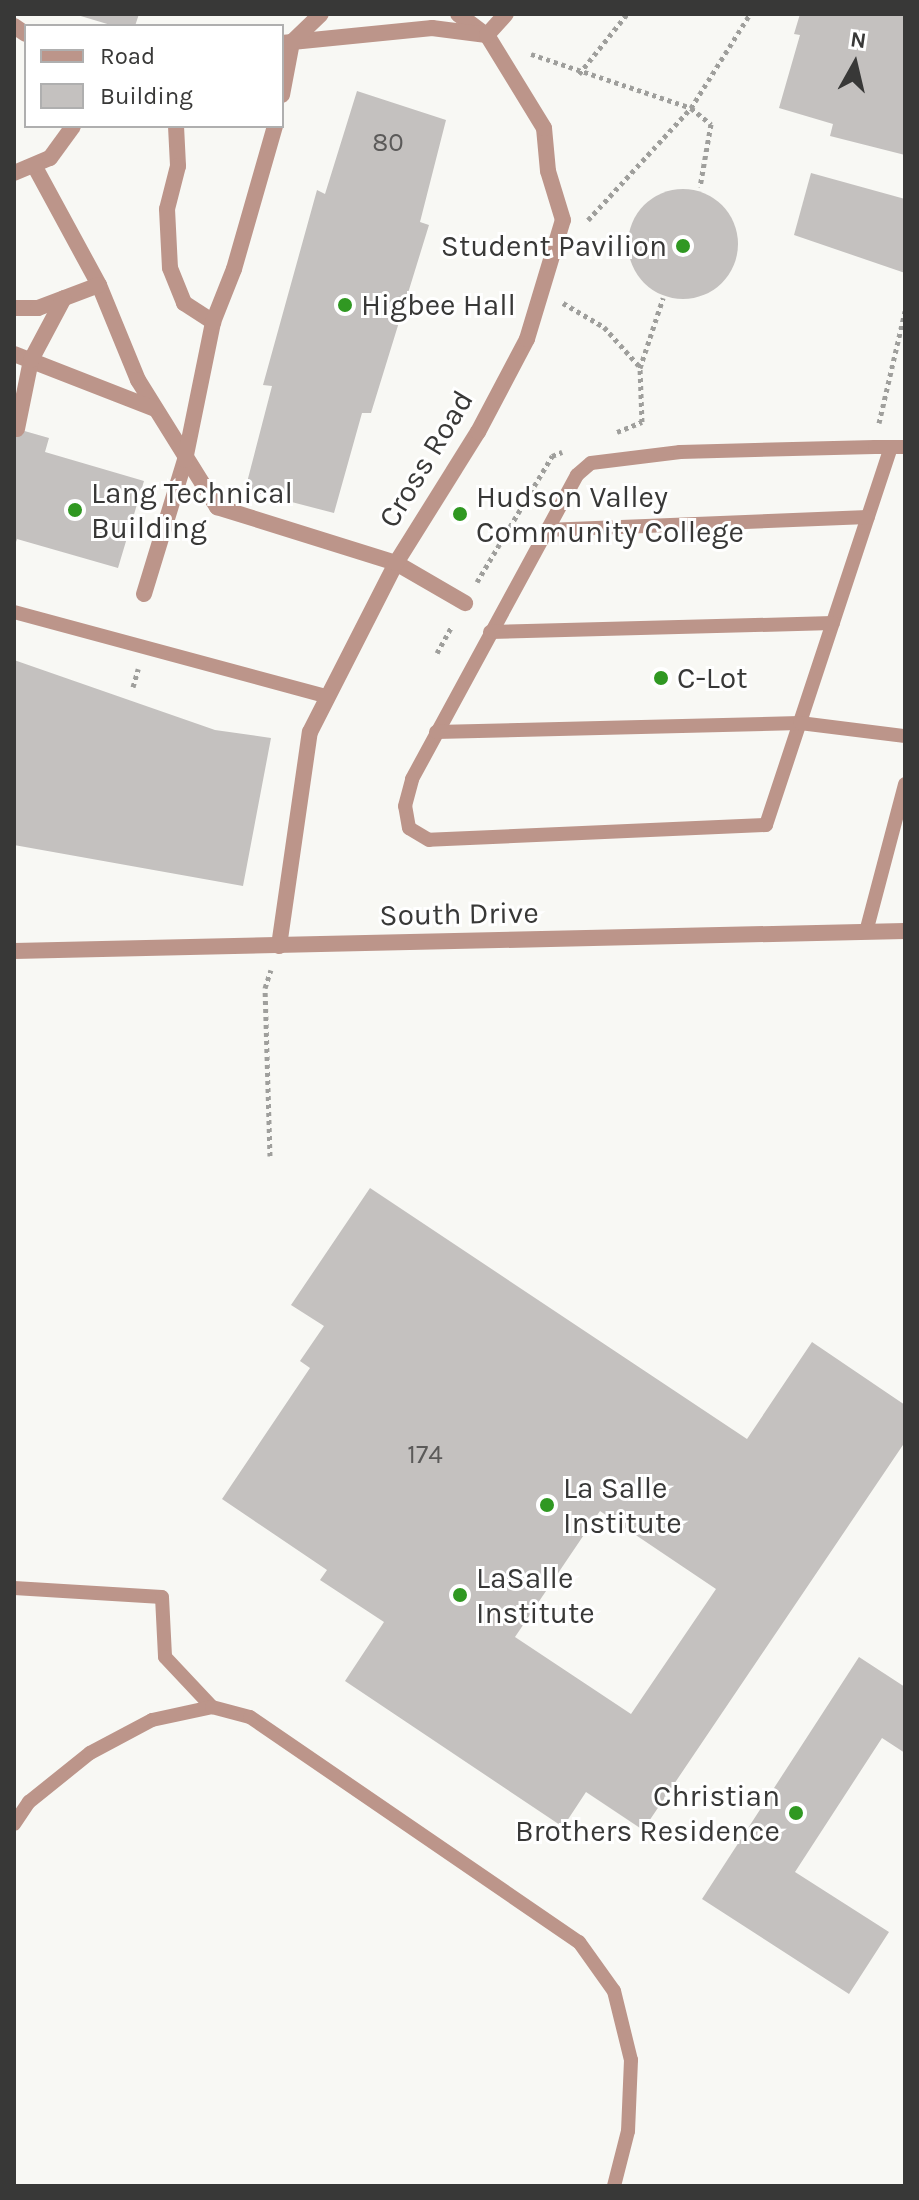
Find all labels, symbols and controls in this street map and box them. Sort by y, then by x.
legend [24,24,284,128]
north arrow [815,24,895,104]
text: N [849,26,868,54]
text: Road [100,42,155,70]
text: Building [100,82,193,110]
house number: 80 [372,127,404,159]
place label: Student Pavilion [441,228,667,264]
marker: Student Pavilion [674,237,692,255]
place label: Higbee Hall [361,287,516,323]
marker: Higbee Hall [336,296,354,314]
street label: Cross Road [371,384,481,534]
place label: Lang Technical Building [91,475,293,546]
place label: Hudson Valley Community College [476,479,744,550]
marker: Lang Technical Building [66,501,84,519]
marker: Hudson Valley Community College [451,505,469,523]
place label: C-Lot [677,660,748,696]
marker: C-Lot [652,669,670,687]
street label: South Drive [379,895,539,933]
house number: 174 [407,1439,443,1471]
place label: La Salle Institute [563,1470,682,1540]
marker: La Salle Institute [538,1496,556,1514]
place label: LaSalle Institute [476,1560,595,1630]
marker: LaSalle Institute [451,1586,469,1604]
place label: Christian Brothers Residence [515,1778,780,1848]
marker: Christian Brothers Residence [787,1804,805,1822]

